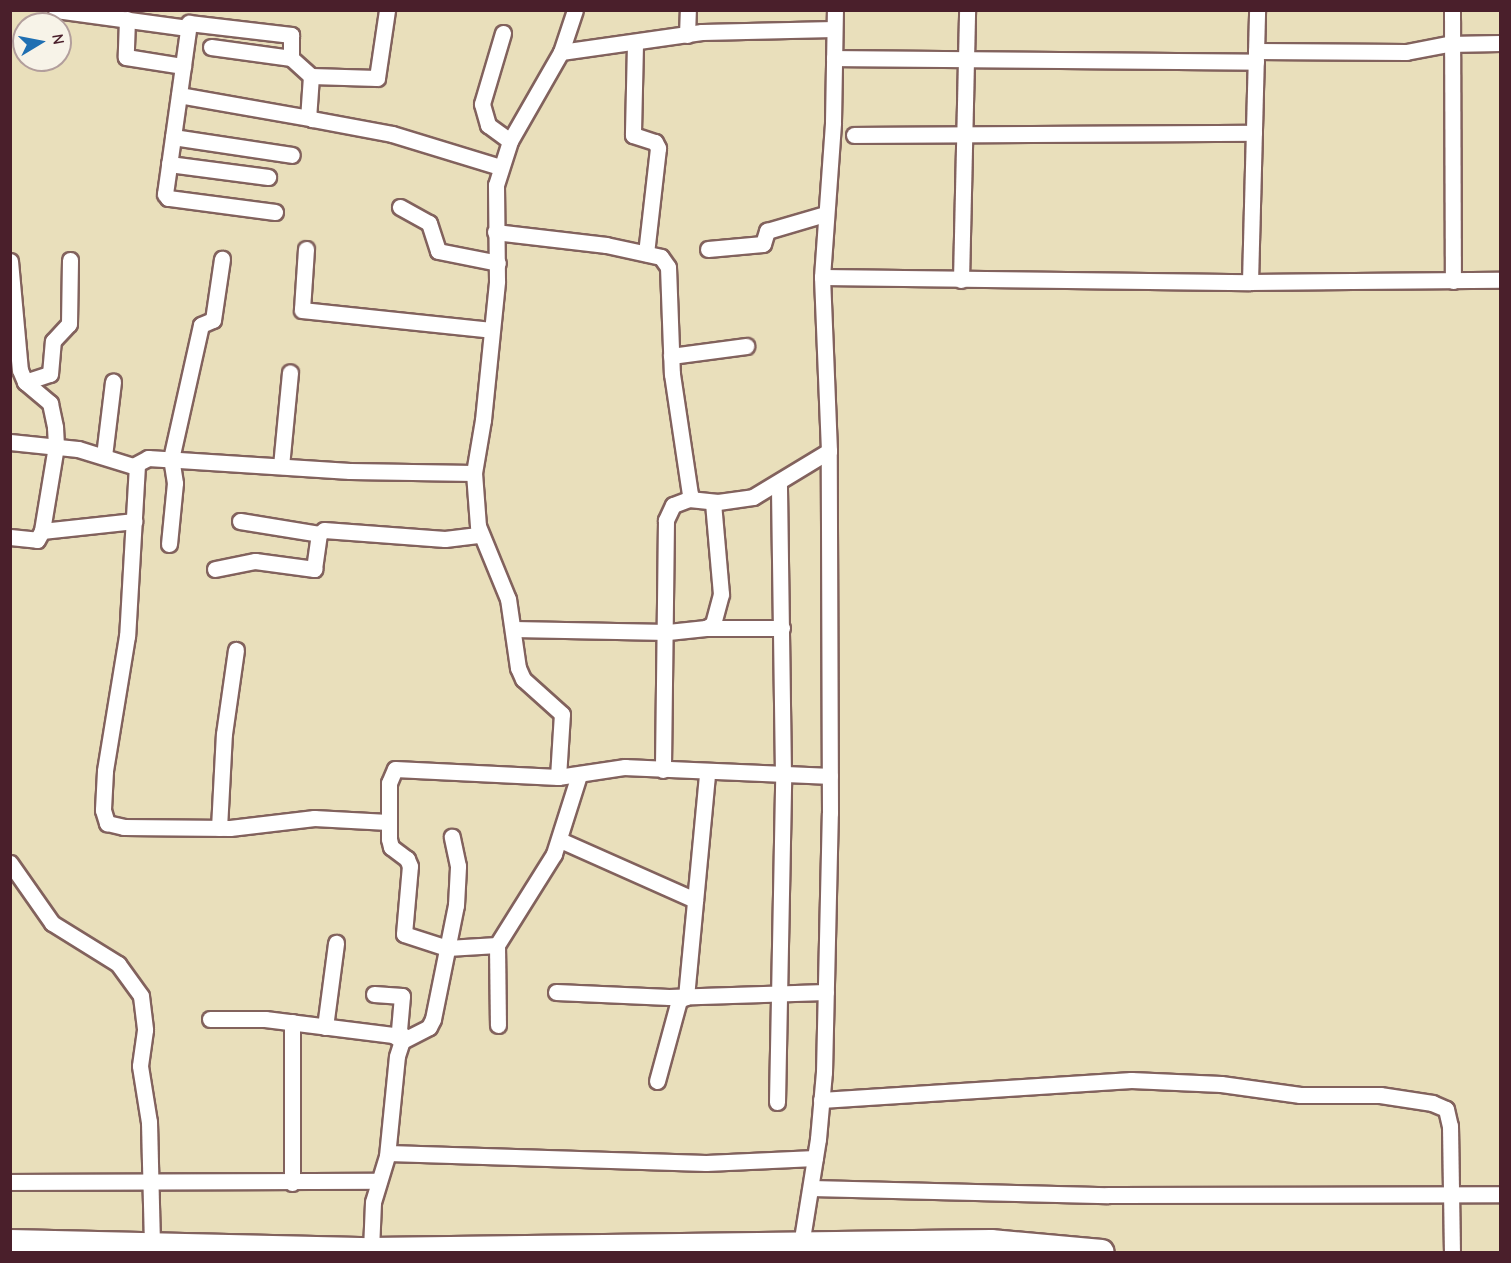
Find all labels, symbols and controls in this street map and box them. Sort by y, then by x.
north arrow [12,12,72,72]
text: N [48,33,68,46]

